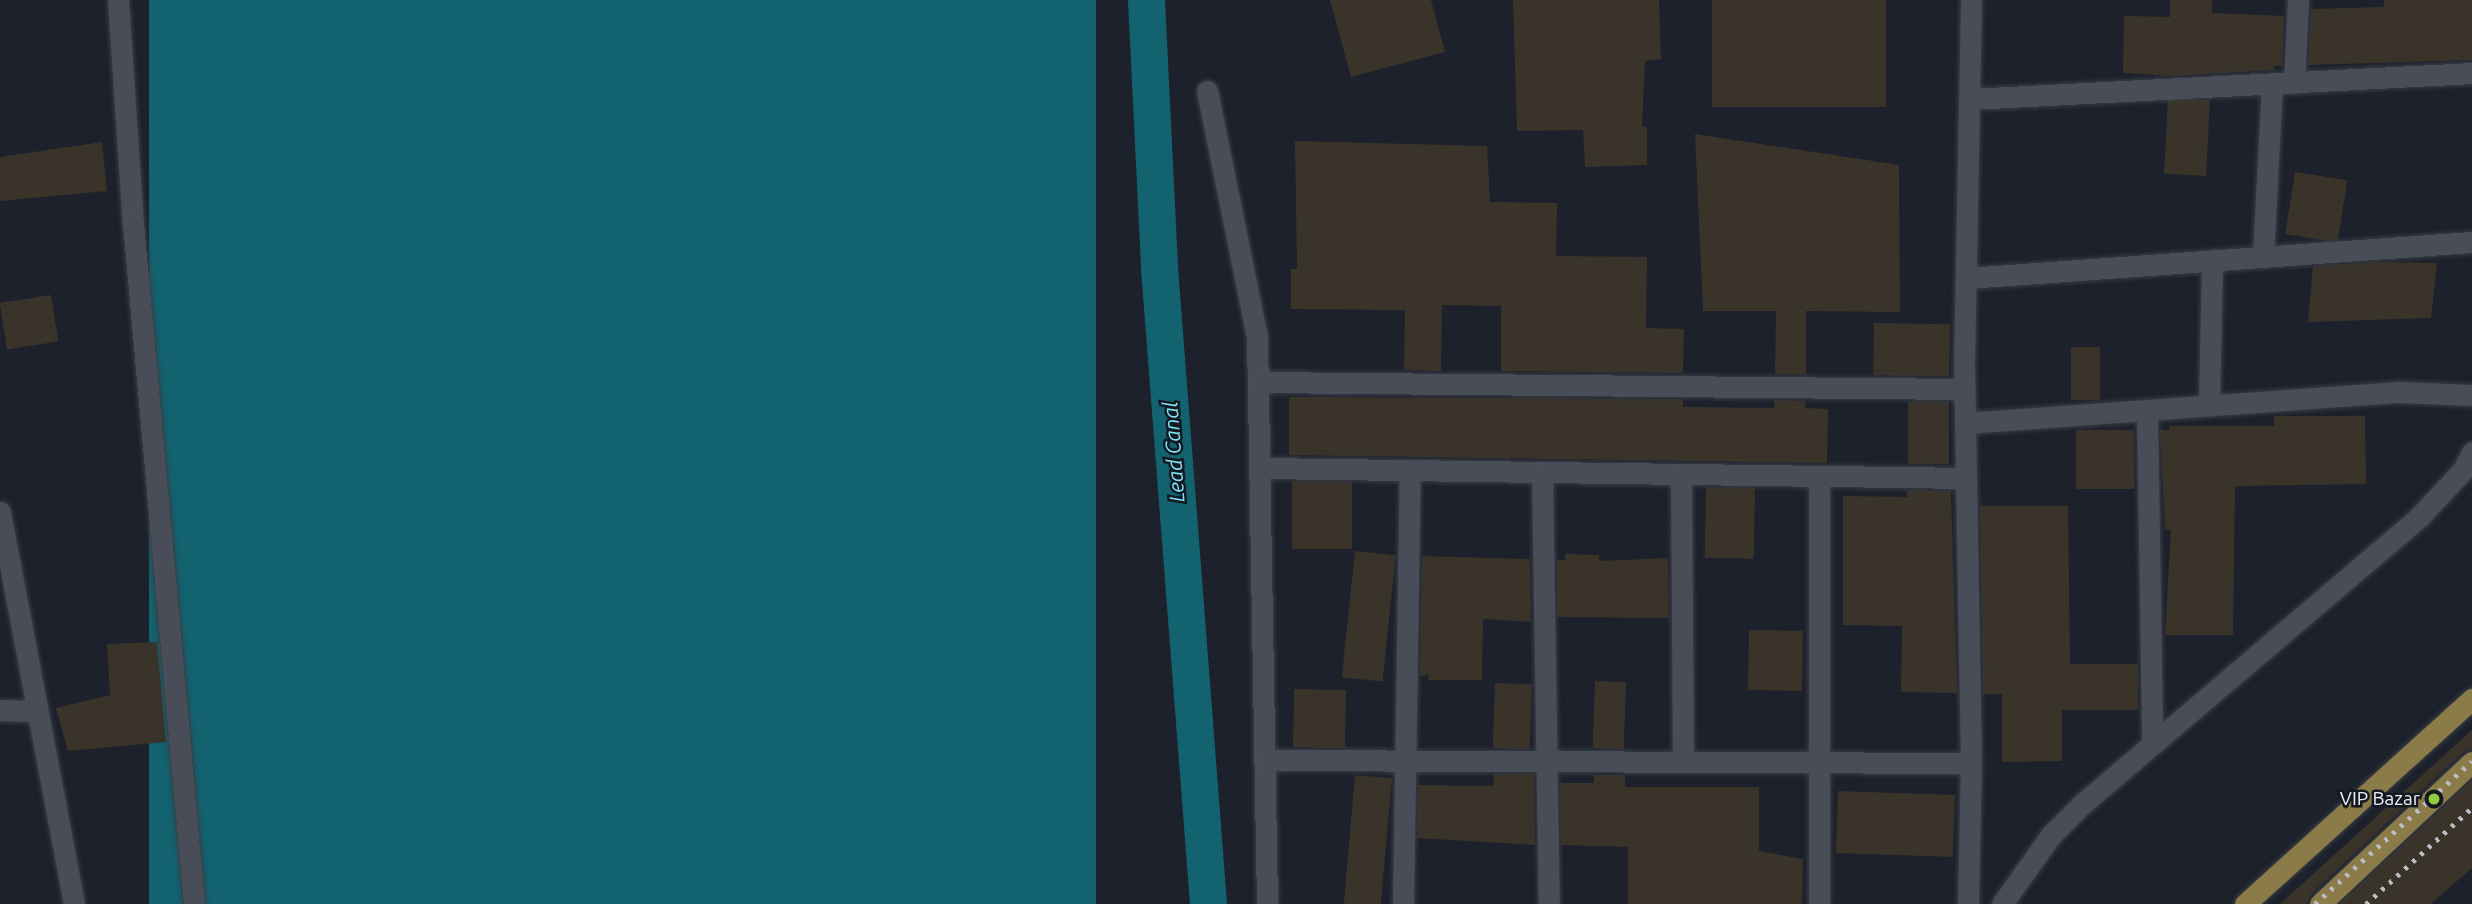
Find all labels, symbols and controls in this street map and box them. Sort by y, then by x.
water label: Lead Canal [1157,401,1189,503]
place label: VIP Bazar [2340,788,2420,810]
marker: VIP Bazar [2426,791,2442,807]

